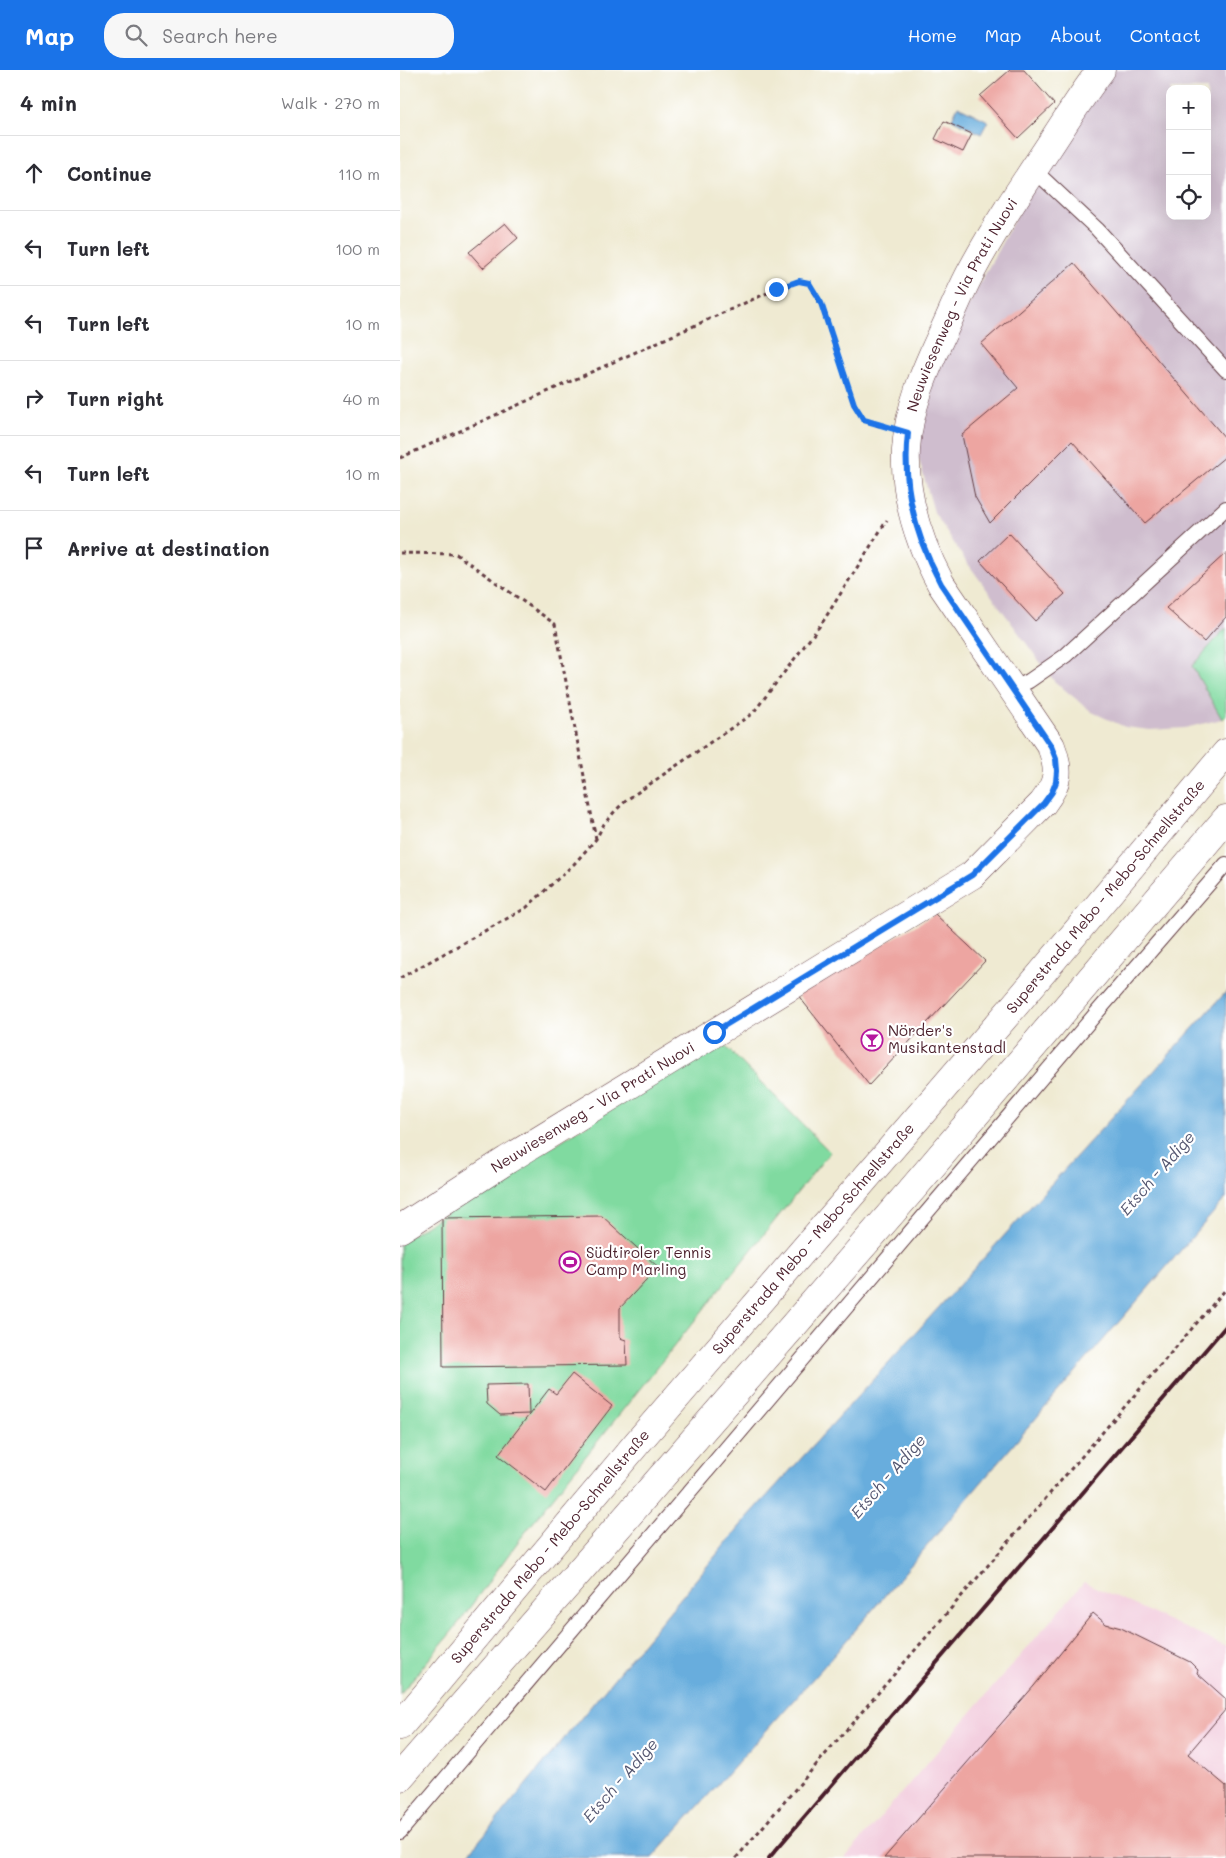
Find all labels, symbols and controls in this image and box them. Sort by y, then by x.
search box [104,13,454,58]
text: Map [25,20,74,51]
icon: search [122,21,150,49]
text: Search here [162,23,278,48]
text: Home [908,23,957,47]
text: Map [985,23,1021,47]
text: About [1049,23,1102,47]
text: Contact [1130,23,1201,47]
map controls [1166,85,1211,220]
button: + [1166,85,1211,130]
text: 4 min [20,89,77,116]
text: Walk · 270 m [281,92,380,113]
button: − [1166,130,1211,175]
icon: ahead [20,159,48,187]
text: Continue [67,161,152,186]
text: 110 m [338,163,380,184]
button: locate [1166,175,1211,220]
street label: Neuwiesenweg - Via Prati Nuovi [901,194,1022,414]
icon: left [20,234,48,262]
text: Turn left [67,236,150,261]
text: 100 m [335,238,380,259]
route end [765,278,788,301]
icon: left [20,309,48,337]
text: Turn left [67,311,150,336]
text: 10 m [345,313,380,334]
icon: right [20,384,48,412]
text: Turn right [67,386,164,411]
text: 40 m [343,388,380,409]
icon: left [20,459,48,487]
text: Turn left [67,461,150,486]
text: 10 m [345,463,380,484]
icon: arrive [20,534,48,562]
text: Arrive at destination [67,536,270,561]
street label: Superstrada Mebo - Mebo-Schnellstraße [1001,775,1209,1017]
place label: Nörder's Musikantenstadl [888,1020,1006,1057]
route start [703,1021,726,1044]
bar icon: Nörder's Musikantenstadl [860,1028,884,1052]
street label: Neuwiesenweg - Via Prati Nuovi [487,1036,698,1177]
street label: Superstrada Mebo - Mebo-Schnellstraße [707,1118,918,1358]
water label: Etsch - Adige [1114,1126,1199,1219]
place label: Südtiroler Tennis Camp Marling [586,1242,711,1279]
sports icon: Südtiroler Tennis Camp Marling [558,1250,582,1274]
street label: Superstrada Mebo - Mebo-Schnellstraße [446,1425,653,1667]
water label: Etsch - Adige [845,1429,930,1522]
water label: Etsch - Adige [577,1733,662,1826]

